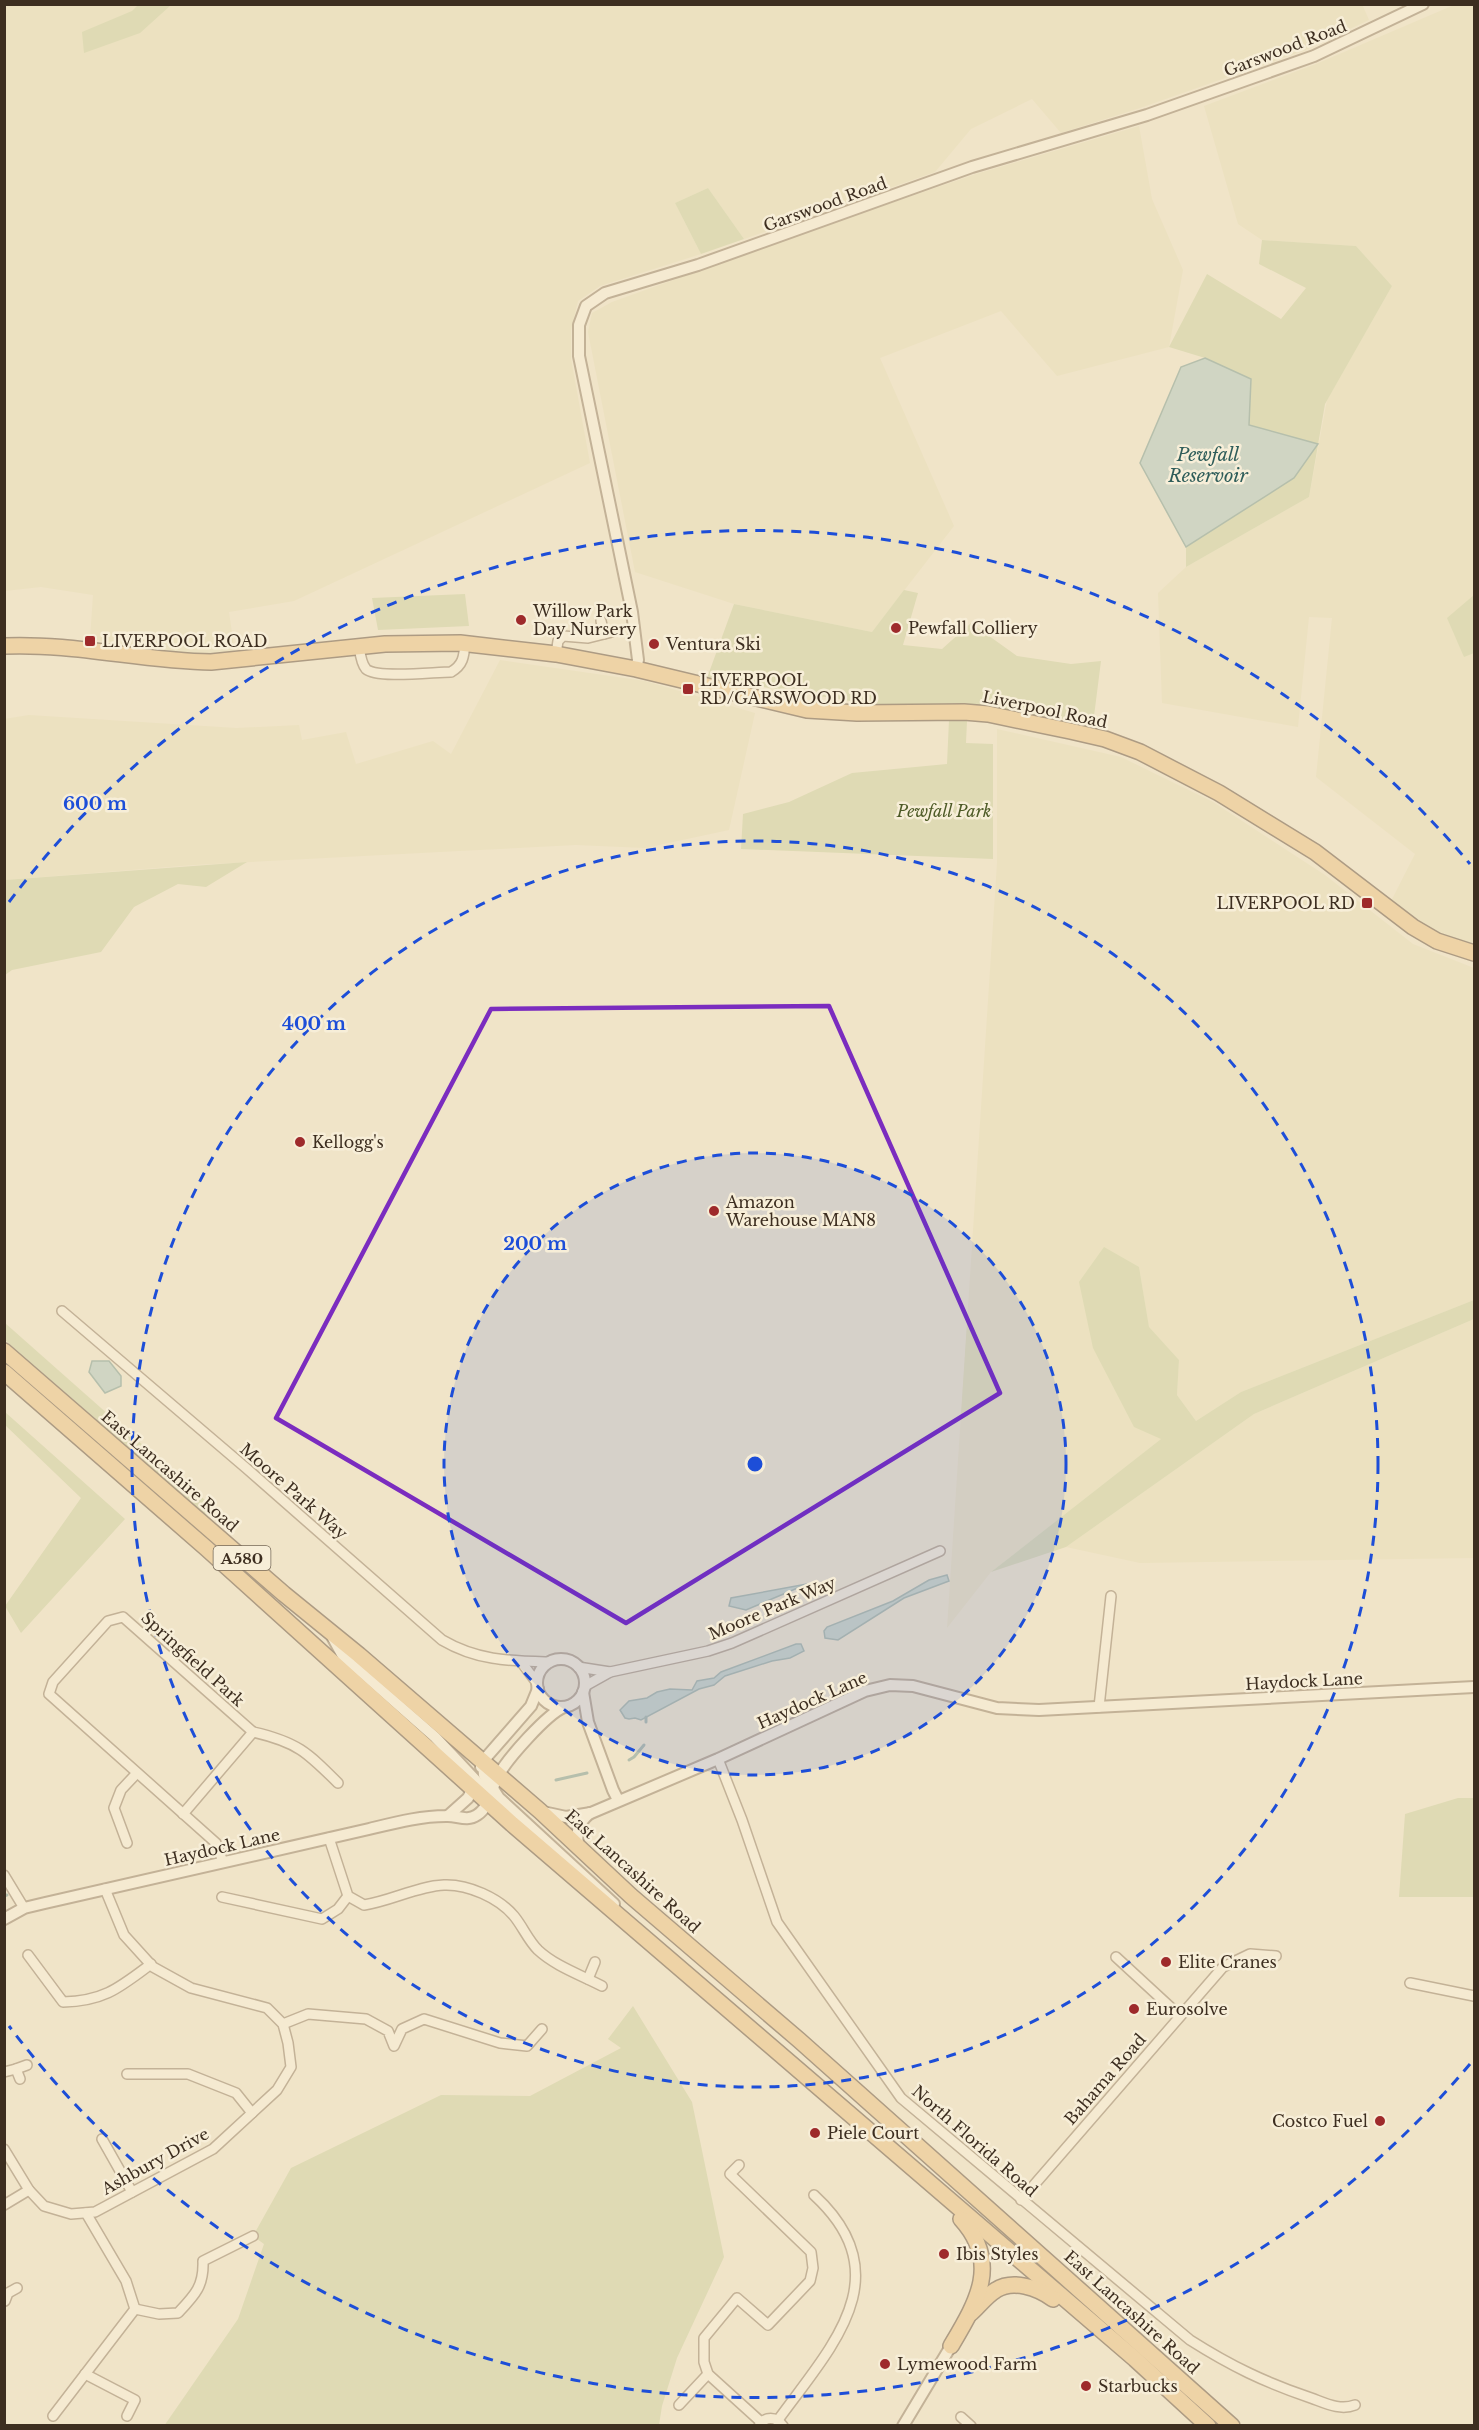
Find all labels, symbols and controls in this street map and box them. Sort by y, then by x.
street label: Garswood Road [1221,15,1349,81]
street label: Garswood Road [761,172,890,236]
water label: Pewfall Reservoir [1167,444,1248,487]
place label: Willow Park Day Nursery [532,601,637,639]
marker: Willow Park Day Nursery [514,613,528,627]
place label: Pewfall Colliery [908,618,1039,638]
marker: Pewfall Colliery [889,621,903,635]
place label: LIVERPOOL ROAD [102,631,267,651]
marker: LIVERPOOL ROAD [83,634,97,648]
place label: Ventura Ski [665,634,761,654]
marker: Ventura Ski [647,637,661,651]
place label: LIVERPOOL RD/GARSWOOD RD [700,670,877,708]
marker: LIVERPOOL RD/GARSWOOD RD [681,682,695,696]
street label: Liverpool Road [981,686,1110,732]
text: 600 m [63,793,127,815]
park label: Pewfall Park [896,801,991,821]
place label: LIVERPOOL RD [1216,893,1355,913]
marker: LIVERPOOL RD [1360,896,1374,910]
text: 400 m [282,1013,346,1035]
place label: Kellogg's [312,1132,384,1152]
marker: Kellogg's [293,1135,307,1149]
place label: Amazon Warehouse MAN8 [725,1192,876,1230]
marker: Amazon Warehouse MAN8 [707,1204,721,1218]
text: 200 m [503,1233,567,1255]
street label: East Lancashire Road [97,1406,243,1536]
street label: Moore Park Way [236,1439,353,1544]
centre of rings [745,1454,765,1474]
road number: A580 [214,1546,270,1570]
street label: Moore Park Way [705,1572,839,1644]
street label: Springfield Park [137,1607,249,1711]
street label: Haydock Lane [754,1667,870,1733]
street label: Haydock Lane [1245,1668,1363,1694]
street label: East Lancashire Road [561,1805,705,1937]
street label: Haydock Lane [162,1824,282,1870]
place label: Elite Cranes [1178,1952,1277,1972]
marker: Elite Cranes [1159,1955,1173,1969]
place label: Eurosolve [1146,1999,1228,2019]
marker: Eurosolve [1127,2002,1141,2016]
street label: Bahama Road [1060,2029,1150,2129]
street label: North Florida Road [908,2081,1042,2201]
place label: Costco Fuel [1272,2111,1368,2131]
marker: Costco Fuel [1373,2114,1387,2128]
street label: Ashbury Drive [97,2123,212,2199]
place label: Piele Court [827,2123,919,2143]
marker: Piele Court [808,2126,822,2140]
place label: Ibis Styles [956,2244,1038,2264]
street label: East Lancashire Road [1060,2246,1204,2378]
marker: Ibis Styles [937,2247,951,2261]
place label: Lymewood Farm [897,2354,1037,2374]
marker: Lymewood Farm [878,2357,892,2371]
place label: Starbucks [1098,2376,1178,2396]
marker: Starbucks [1079,2379,1093,2393]

